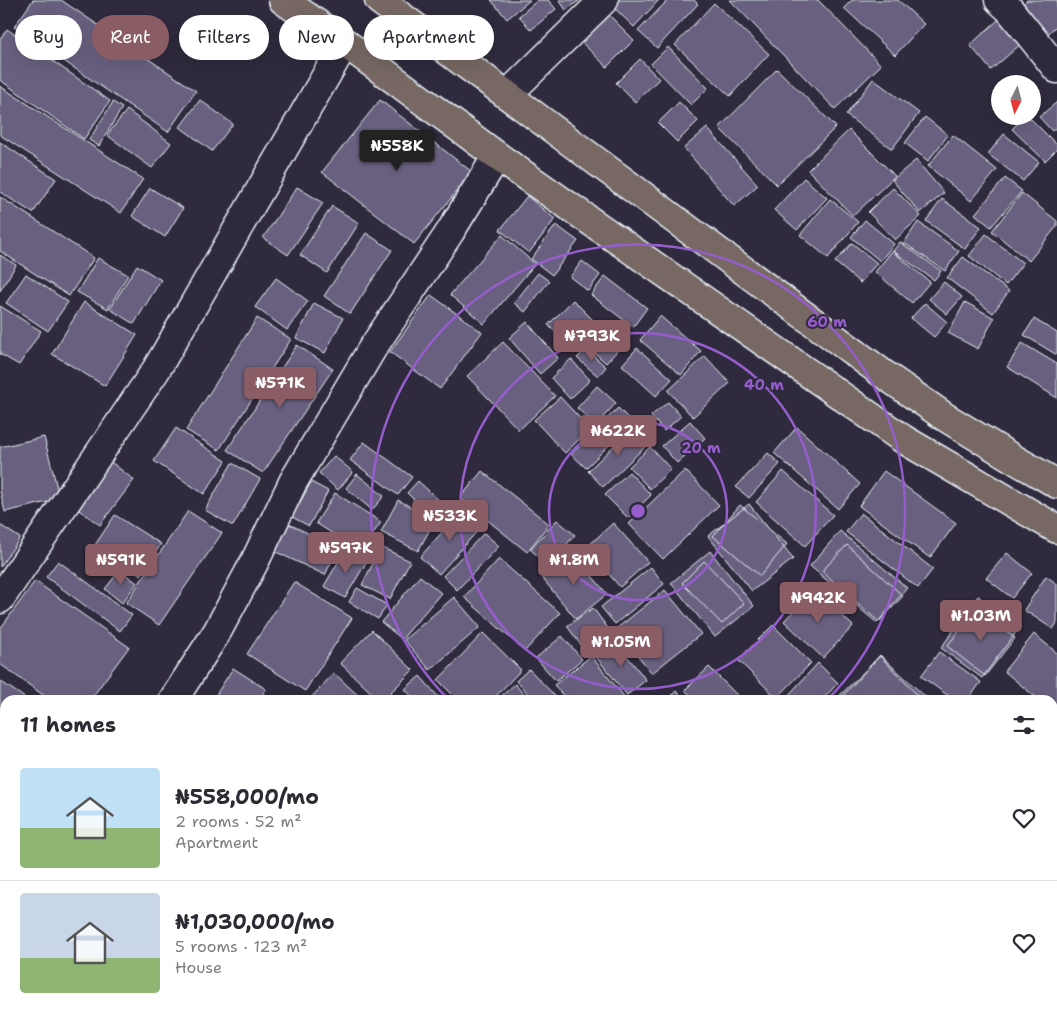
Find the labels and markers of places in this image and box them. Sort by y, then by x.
pin: ₦558K [362,130,432,172]
pin: ₦793K [557,320,627,362]
pin: ₦571K [245,366,315,409]
pin: ₦622K [583,414,653,457]
pin: ₦533K [415,500,485,542]
centre of rings [629,502,647,520]
pin: ₦597K [311,532,381,574]
pin: ₦591K [86,544,156,586]
pin: ₦1.8M [539,544,609,586]
pin: ₦942K [783,582,853,624]
pin: ₦1.03M [940,600,1022,642]
pin: ₦1.05M [580,626,662,668]

